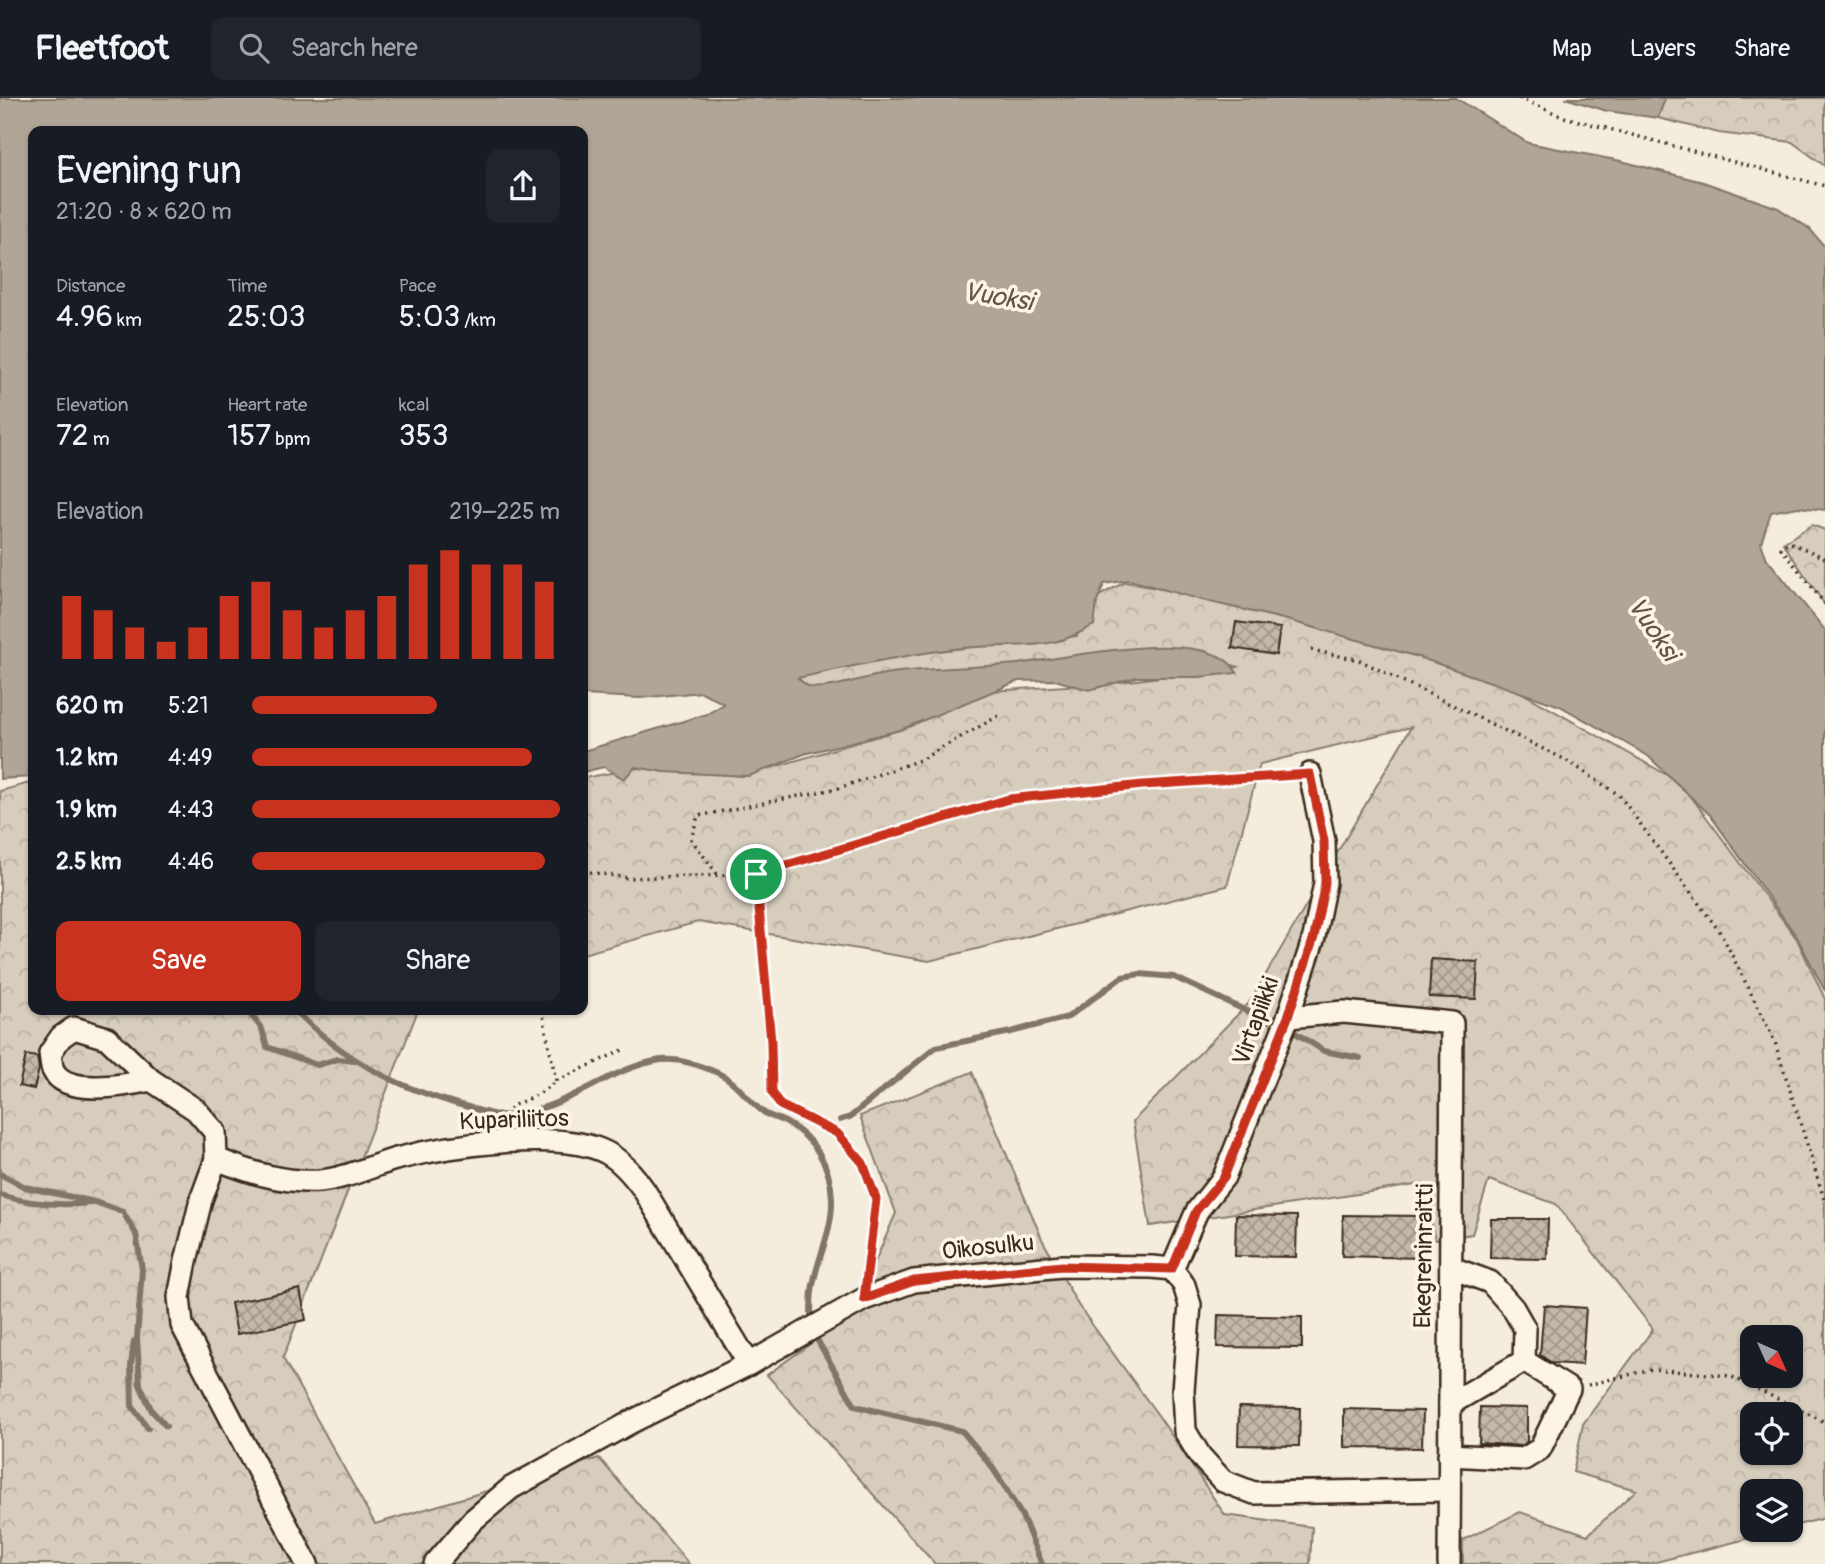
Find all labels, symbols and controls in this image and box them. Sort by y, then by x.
search box [211,17,701,80]
text: Fleetfoot [35,28,169,69]
icon: search [235,29,273,67]
text: Search here [291,32,418,64]
text: Map [1552,34,1592,63]
text: Layers [1630,34,1696,63]
text: Share [1734,34,1790,63]
text: Evening run [56,147,242,195]
button: share [486,149,560,223]
text: 21:20 · 8 × 620 m [56,197,232,226]
text: Distance [56,274,125,298]
text: Time [227,274,267,298]
text: Pace [399,274,436,298]
water label: Vuoksi [961,276,1039,319]
text: 4.96 [56,298,113,335]
text: 25:03 [227,298,306,335]
text: 5:03 [399,298,460,335]
text: km [113,308,142,332]
text: /km [460,308,496,332]
text: Elevation [56,393,128,417]
text: Heart rate [227,393,307,417]
text: kcal [399,393,430,417]
text: 72 [56,417,89,454]
text: 157 [227,417,271,454]
text: 353 [399,417,448,454]
text: m [89,427,110,451]
text: bpm [271,427,311,451]
text: Elevation [56,497,144,526]
text: 219–225 m [449,497,560,526]
water label: Vuoksi [1620,591,1688,670]
text: 620 m [56,691,123,720]
text: 5:21 [168,691,208,720]
text: 1.2 km [56,743,118,772]
text: 4:49 [168,743,213,772]
text: 1.9 km [56,795,117,824]
text: 4:43 [168,795,214,824]
pin [726,844,786,904]
text: 2.5 km [56,847,121,876]
text: 4:46 [168,847,214,876]
icon: arrive [737,855,775,893]
button: Save [56,921,301,1001]
button: Share [315,921,560,1001]
street label: Virtapiikki [1227,973,1285,1069]
street label: Kupariliitos [459,1104,569,1136]
street label: Ekegreninraitti [1408,1183,1440,1329]
street label: Oikosulku [940,1228,1036,1266]
north arrow [1740,1325,1802,1388]
map controls [1740,1325,1803,1542]
button: locate [1740,1402,1803,1465]
button: layers [1740,1479,1803,1542]

